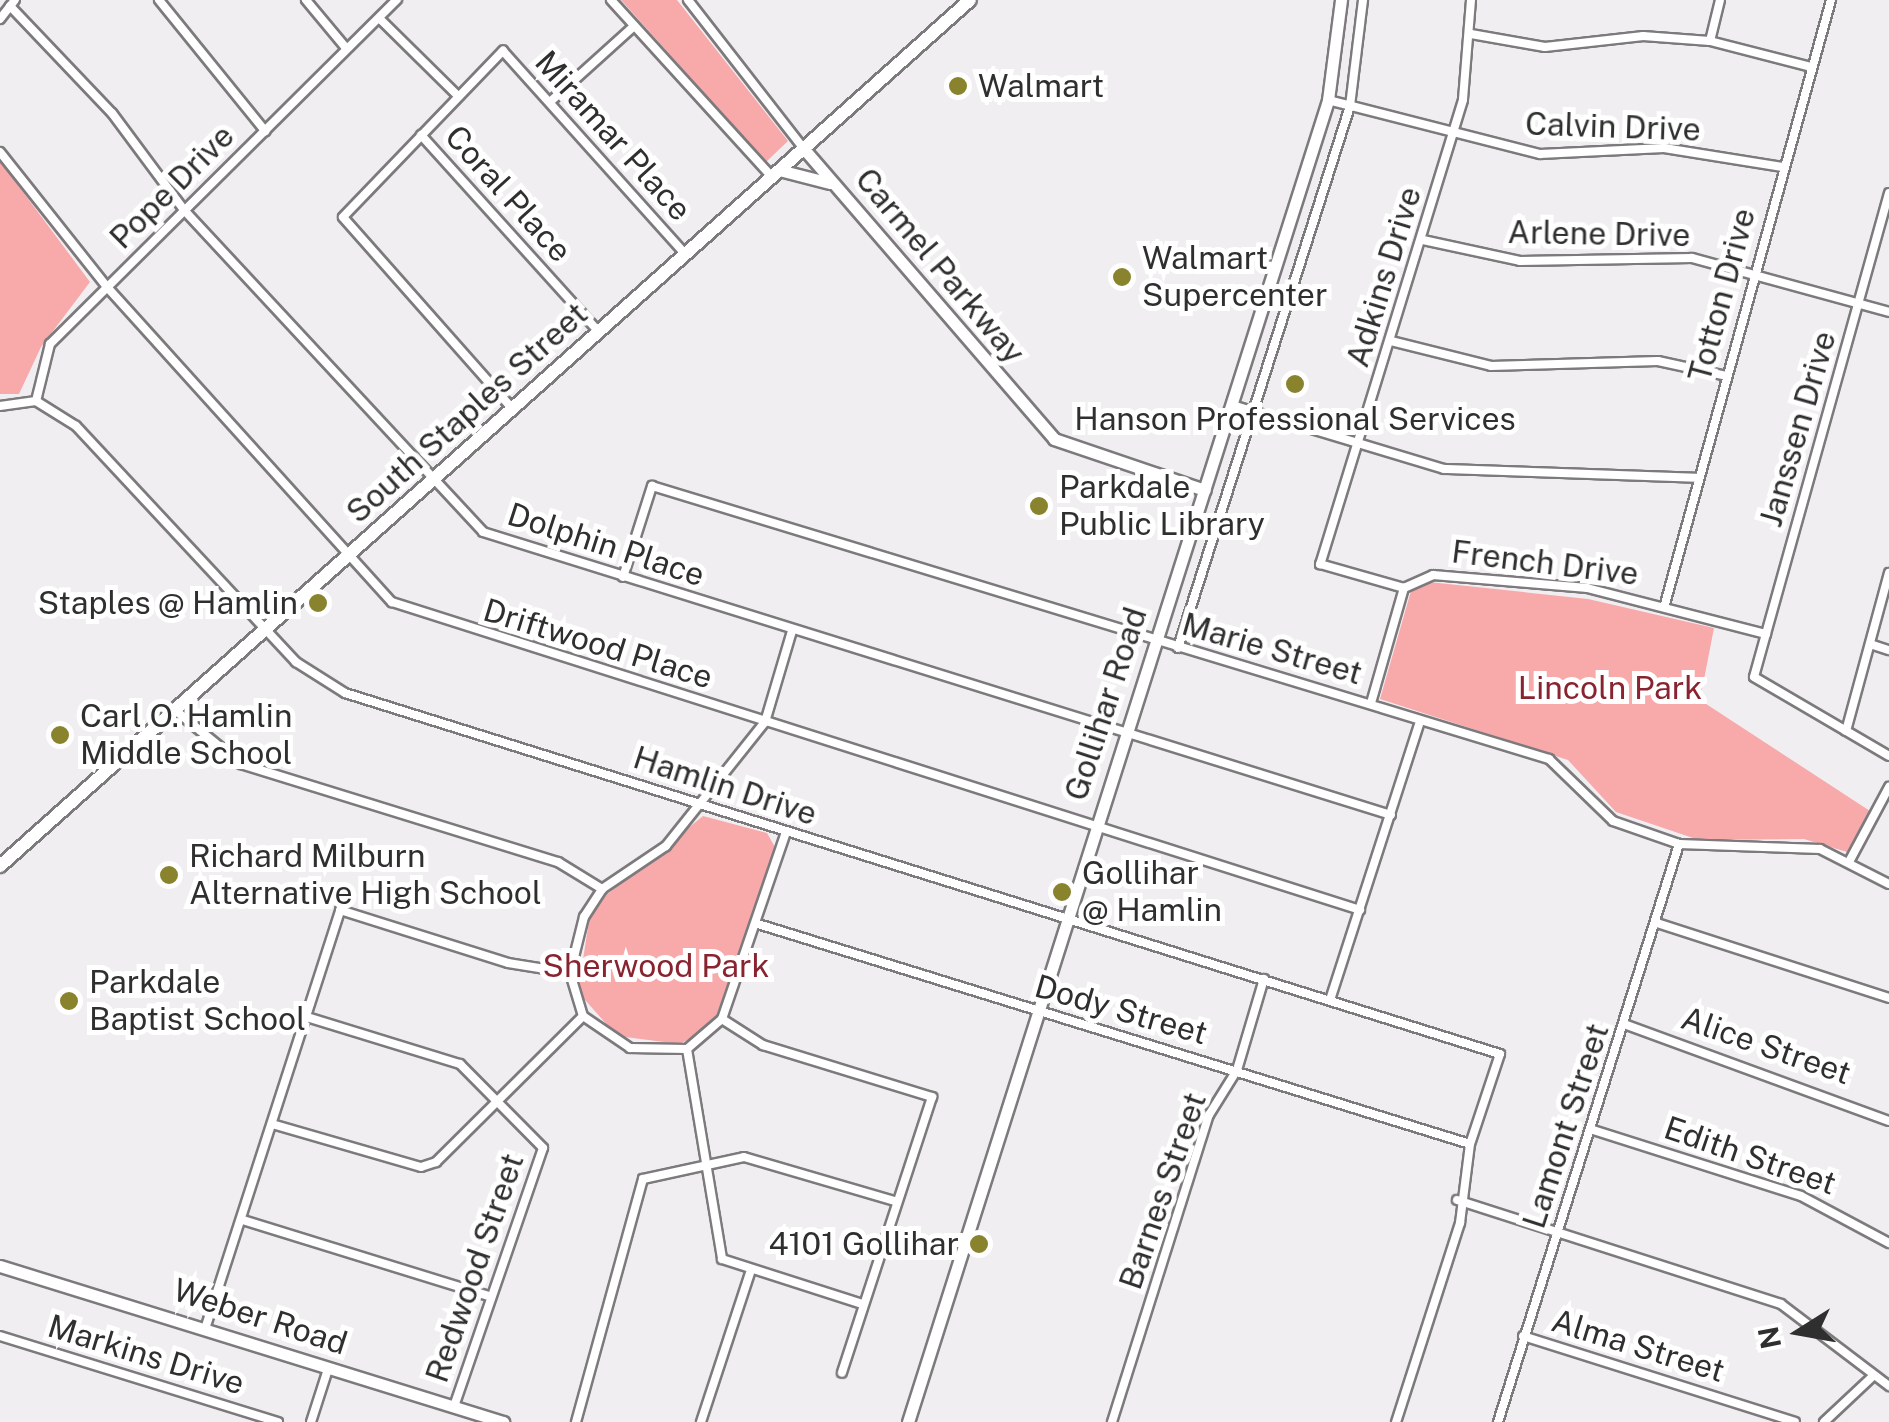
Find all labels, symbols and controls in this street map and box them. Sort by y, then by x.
street label: Miramar Place [527,43,699,229]
place label: Walmart [978,67,1104,105]
marker: Walmart [947,75,969,97]
street label: Calvin Drive [1525,105,1701,149]
street label: Pope Drive [102,117,242,257]
street label: Coral Place [437,118,579,270]
street label: Carmel Parkway [847,161,1033,371]
street label: Adkins Drive [1338,182,1430,372]
street label: Totton Drive [1680,204,1764,386]
street label: Arlene Drive [1507,213,1691,255]
place label: Walmart Supercenter [1142,240,1328,315]
marker: Walmart Supercenter [1111,266,1133,288]
street label: South Staples Street [339,295,595,531]
street label: Janssen Drive [1752,327,1844,531]
marker: Hanson Professional Services [1284,373,1306,395]
place label: Hanson Professional Services [1074,400,1516,438]
place label: Parkdale Public Library [1059,469,1265,544]
street label: Dolphin Place [503,495,709,595]
marker: Parkdale Public Library [1028,495,1050,517]
street label: French Drive [1449,532,1641,594]
place label: Staples @ Hamlin [37,584,298,622]
street label: Driftwood Place [479,591,717,697]
marker: Staples @ Hamlin [307,592,329,614]
street label: Gollihar Road [1057,603,1155,805]
street label: Marie Street [1177,605,1367,693]
park label: Lincoln Park [1518,669,1702,707]
place label: Carl O. Hamlin Middle School [80,698,293,773]
marker: Carl O. Hamlin Middle School [49,724,71,746]
street label: Hamlin Drive [629,738,821,834]
place label: Richard Milburn Alternative High School [189,838,542,913]
place label: Gollihar @ Hamlin [1082,855,1222,930]
marker: Richard Milburn Alternative High School [158,864,180,886]
marker: Gollihar @ Hamlin [1051,881,1073,903]
park label: Sherwood Park [543,947,769,985]
place label: Parkdale Baptist School [89,964,306,1039]
street label: Dody Street [1030,967,1212,1053]
marker: Parkdale Baptist School [58,990,80,1012]
street label: Alice Street [1676,999,1856,1093]
street label: Lamont Street [1515,1019,1617,1233]
street label: Barnes Street [1111,1088,1215,1294]
street label: Edith Street [1659,1109,1841,1203]
street label: Redwood Street [418,1149,532,1387]
place label: 4101 Gollihar [768,1225,959,1263]
marker: 4101 Gollihar [968,1233,990,1255]
street label: Weber Road [168,1271,352,1363]
north arrow [1749,1282,1849,1382]
street label: Alma Street [1547,1301,1729,1391]
street label: Markins Drive [43,1307,249,1403]
text: N [1751,1324,1787,1352]

